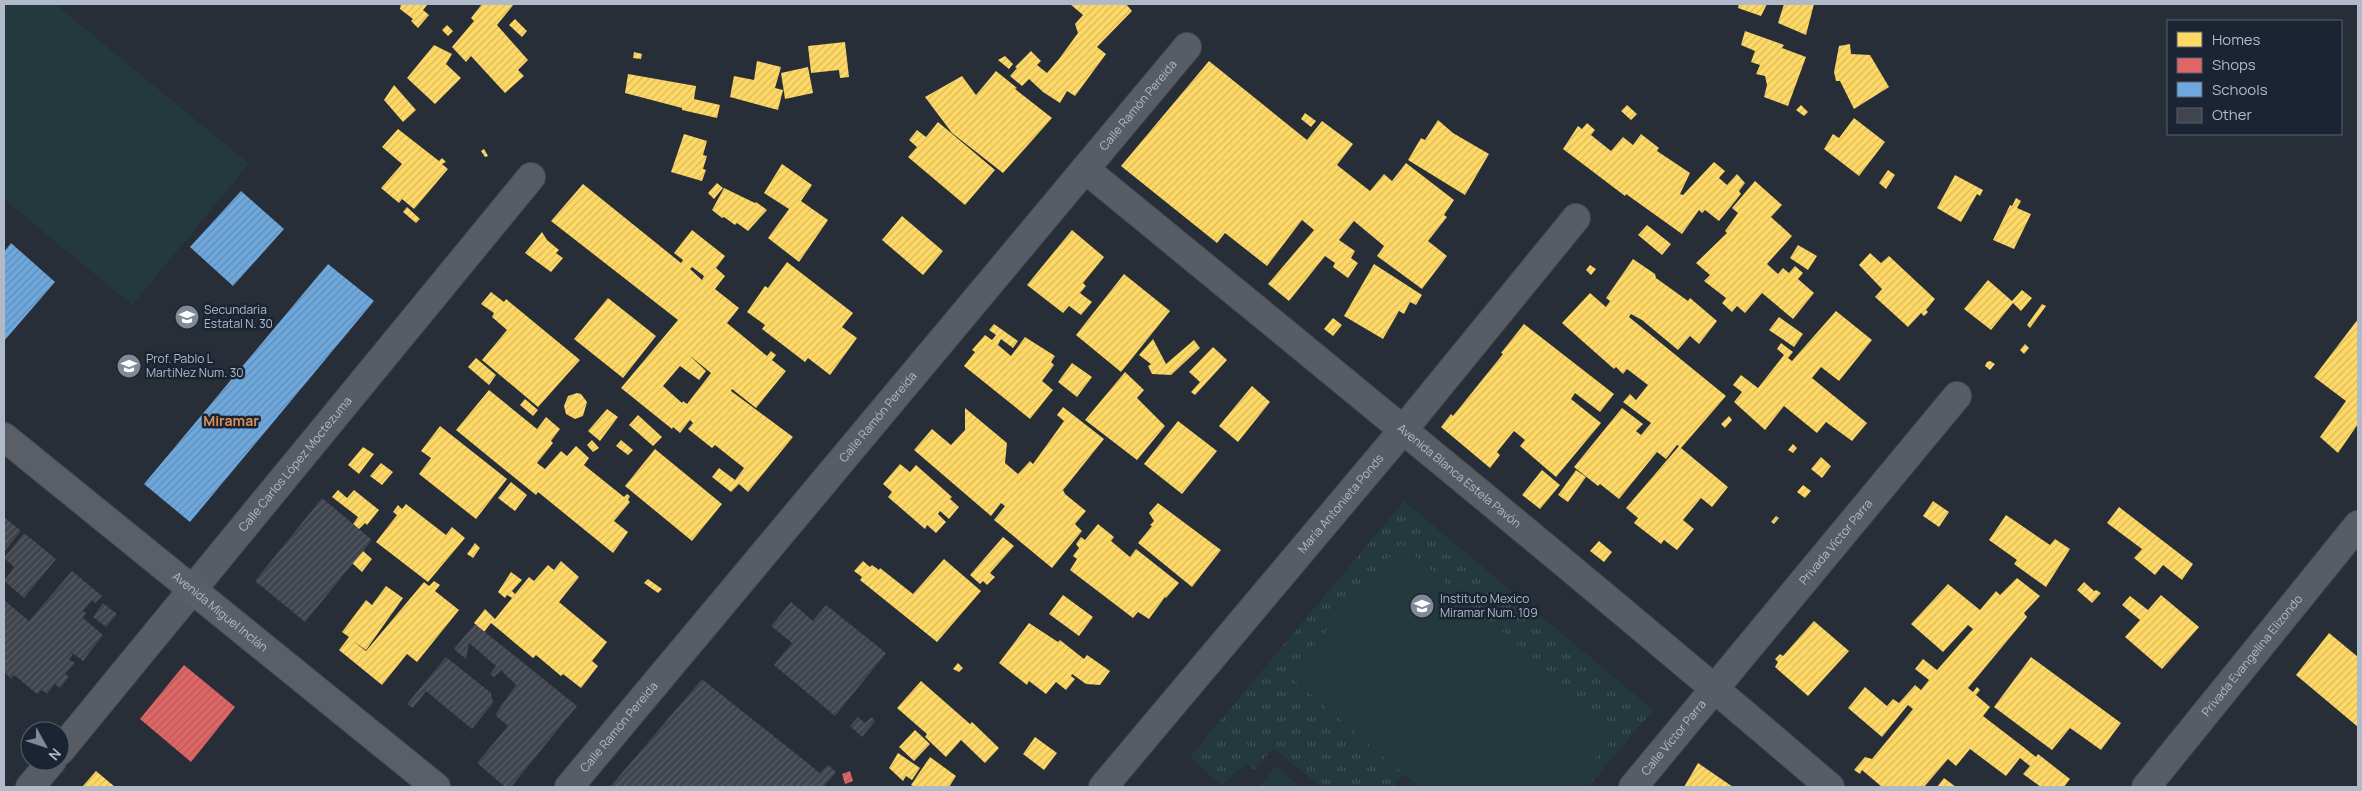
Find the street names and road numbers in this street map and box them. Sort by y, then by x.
street label: Calle Ramón Pereida [1095,56,1181,154]
street label: Calle Ramón Pereida [835,368,920,466]
street label: Calle Carlos López Moctezuma [234,393,356,535]
street label: Avenida Blanca Estela Pavón [1394,420,1525,532]
street label: María Antonieta Ponds [1294,450,1387,557]
street label: Privada Víctor Parra [1795,495,1876,588]
street label: Avenida Miguel Inclán [169,568,272,655]
street label: Privada Evangelina Elizondo [2197,591,2306,720]
street label: Calle Ramón Pereida [576,678,661,776]
street label: Calle Víctor Parra [1637,696,1710,779]

